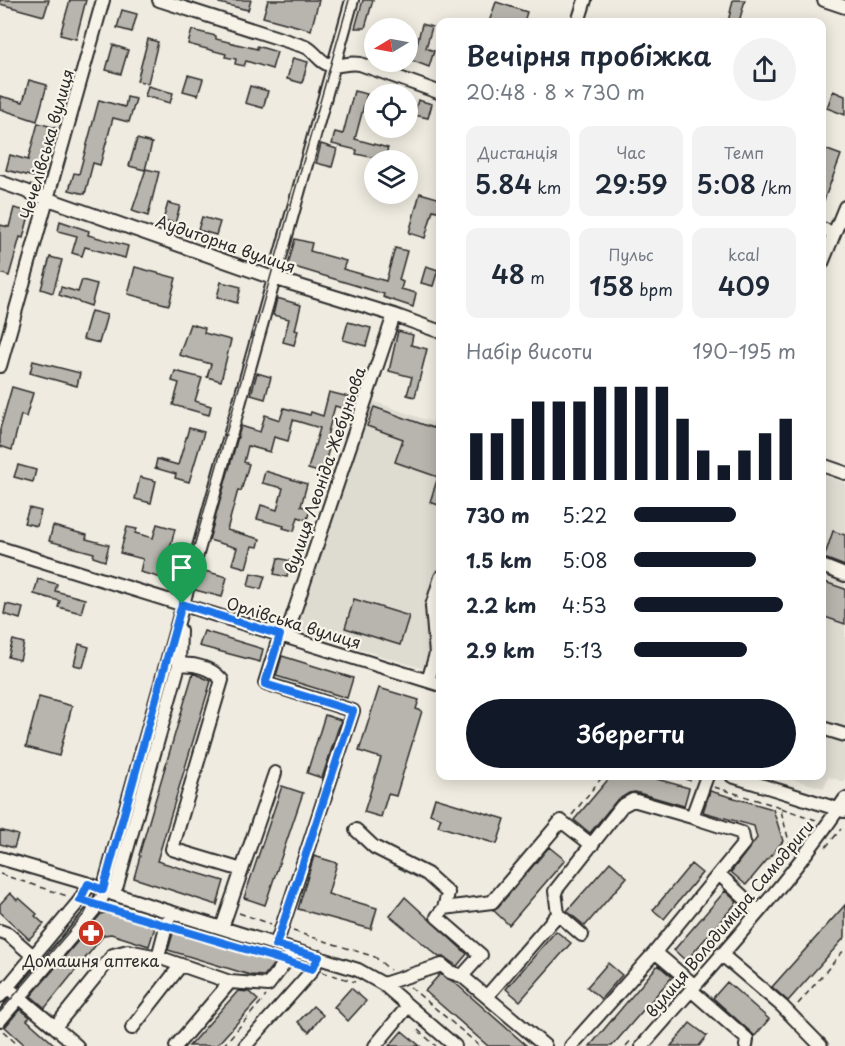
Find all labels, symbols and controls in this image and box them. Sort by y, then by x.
north arrow [364,18,418,72]
map controls [364,18,418,204]
text: Вечірня пробіжка [466,34,711,75]
button: share [733,38,796,101]
street label: Чечелівська вулиця [13,66,79,222]
text: 20:48 · 8 × 730 m [466,77,645,107]
button: locate [364,84,418,138]
text: Дистанція [478,140,558,164]
text: Час [616,140,646,164]
text: Темп [724,140,764,164]
button: layers [364,150,418,204]
text: 5.84 [475,164,532,203]
text: 29:59 [594,164,668,203]
text: 5:08 [696,164,756,203]
text: km [532,175,561,199]
text: /km [756,175,792,199]
street label: Аудиторна вулиця [153,208,299,278]
text: Пульс [608,242,654,266]
text: kcal [728,242,760,266]
text: 48 [491,254,525,293]
text: m [525,265,545,289]
text: 158 [589,266,634,305]
text: 409 [718,266,770,305]
text: bpm [634,277,673,301]
text: Набір висоти [466,336,593,366]
text: 190–195 m [693,336,796,366]
street label: вулиця Леоніда Жебуньова [277,363,371,577]
text: 730 m [466,500,530,530]
text: 5:22 [562,500,607,530]
pin [156,542,207,604]
text: 1.5 km [466,545,532,575]
text: 5:08 [562,545,608,575]
icon: arrive [165,551,198,584]
street label: Орлівська вулиця [224,590,364,654]
text: 2.2 km [466,590,536,620]
text: 4:53 [562,590,607,620]
text: 2.9 km [466,635,535,665]
text: 5:13 [562,635,603,665]
button: Зберегти [466,699,796,768]
street label: вулиця Володимира Самодриги [639,814,819,1022]
pharmacy icon: Домашня аптека [76,918,106,948]
place label: Домашня аптека [22,948,159,972]

